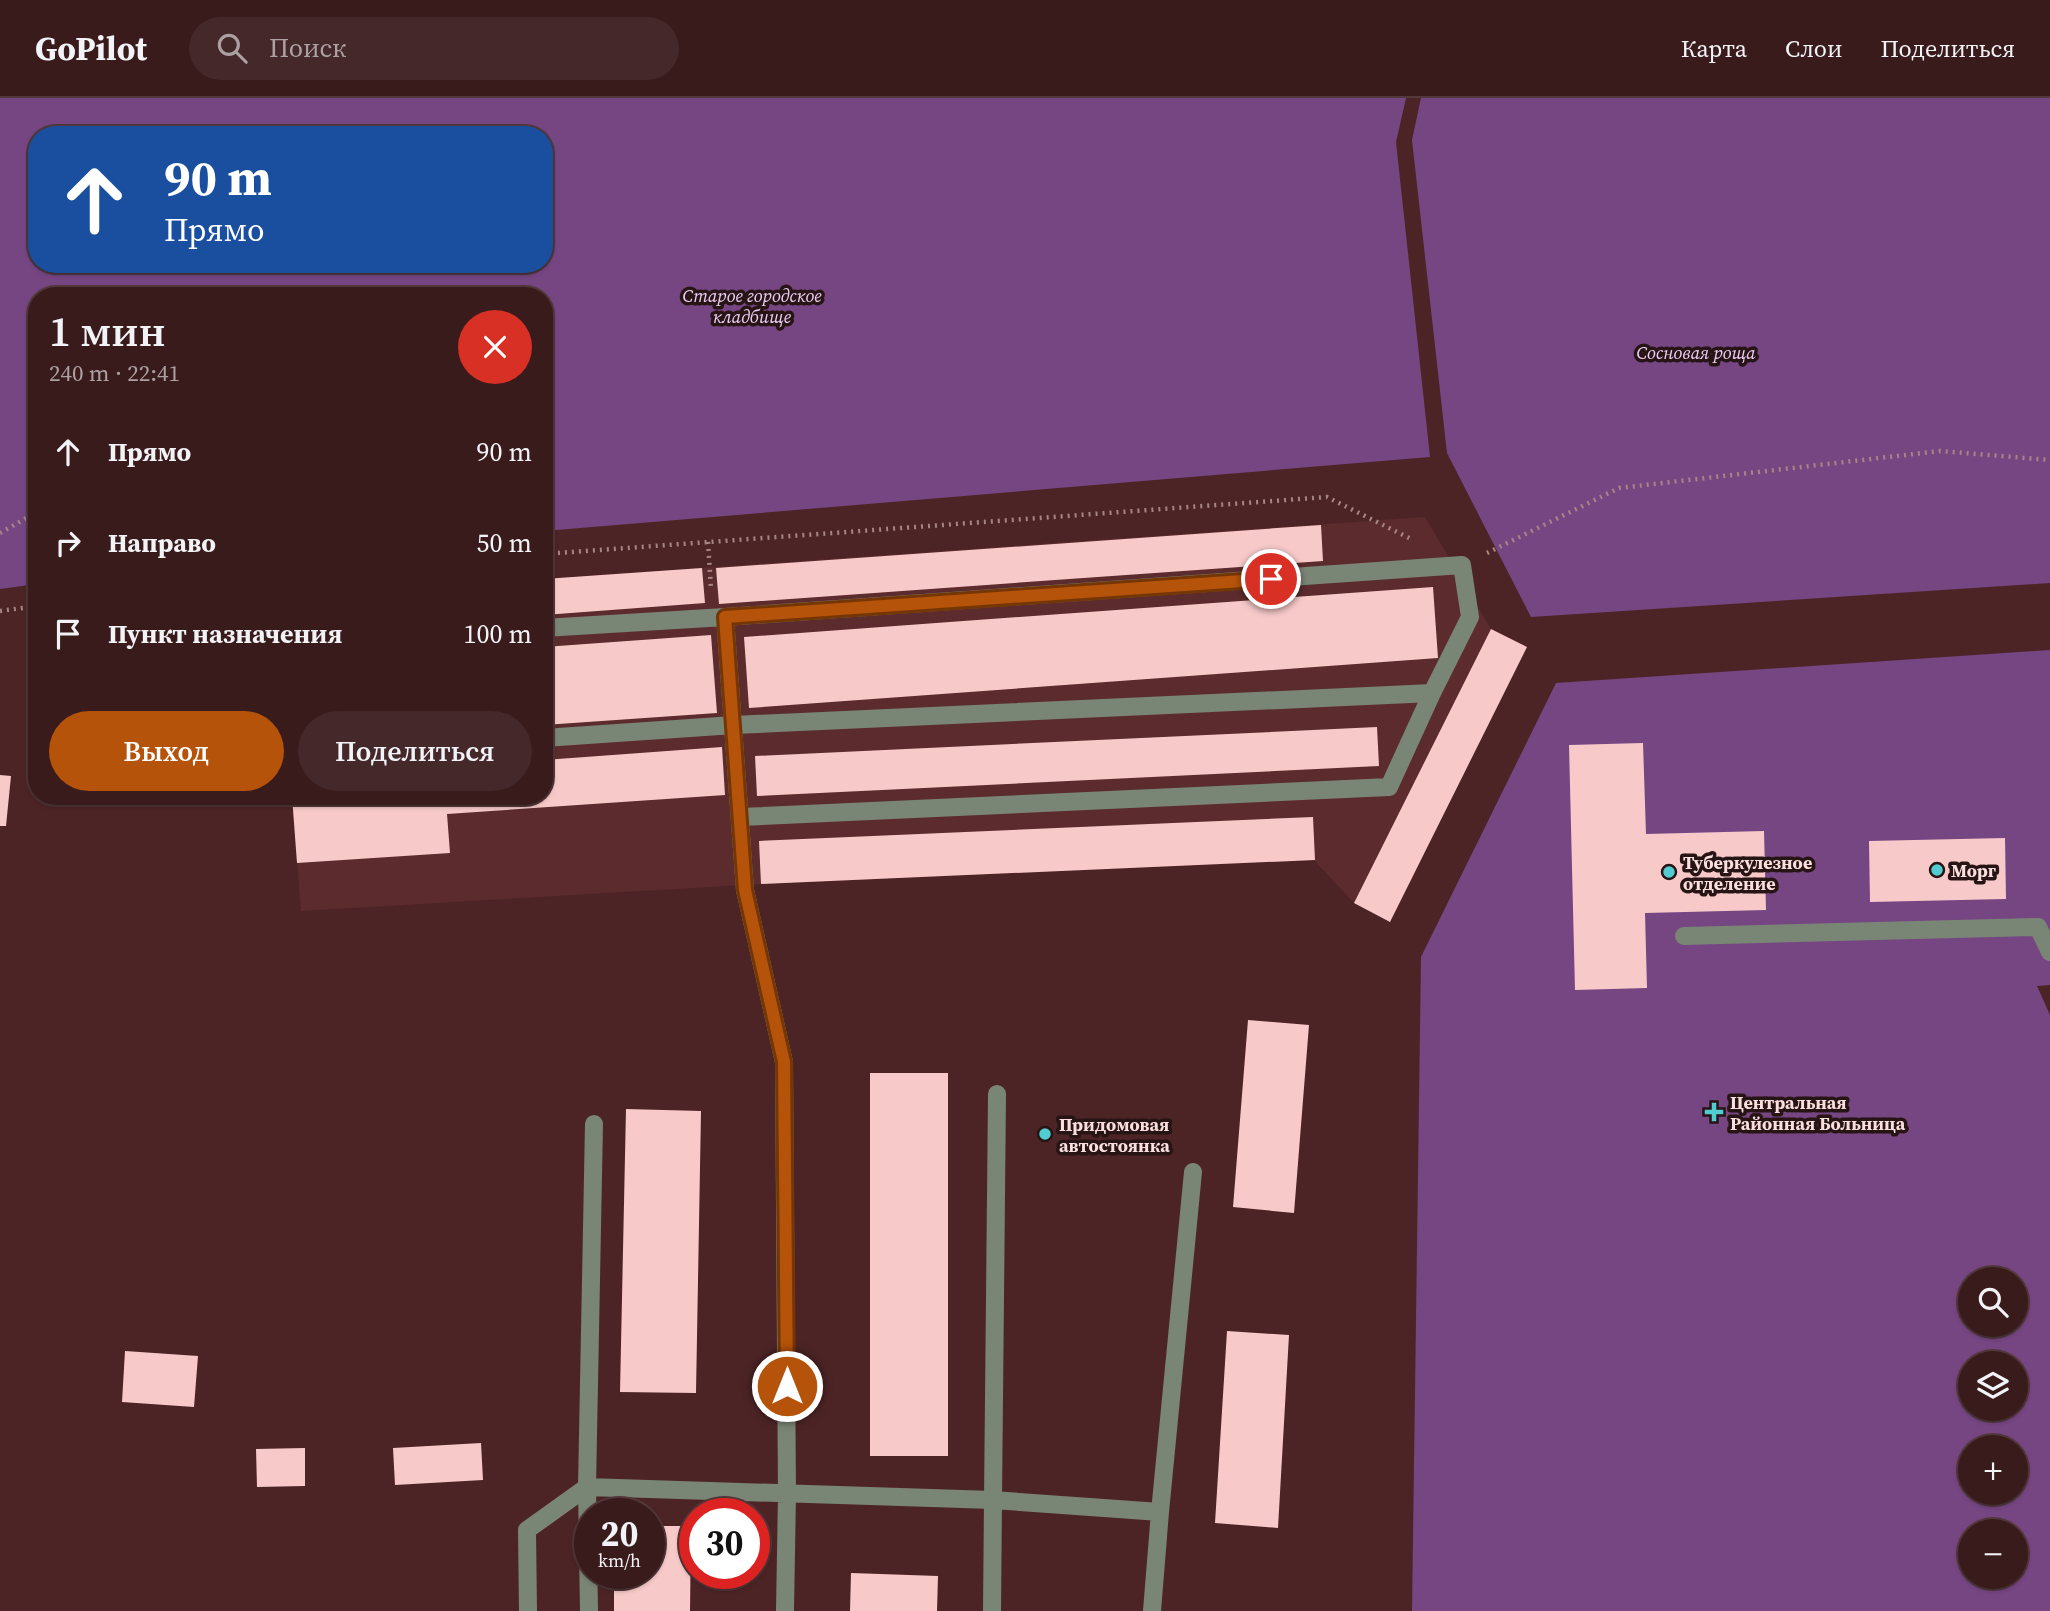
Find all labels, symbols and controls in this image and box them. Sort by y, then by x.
search box [189,17,679,80]
text: GoPilot [35,26,147,71]
icon: search [213,29,251,67]
text: Поиск [269,30,347,66]
text: Карта [1681,32,1747,65]
text: Слои [1785,32,1842,65]
text: Поделиться [1880,32,2015,65]
text: 90 m [164,144,272,211]
icon: ahead [49,154,140,245]
text: Прямо [164,208,265,252]
park label: Старое городское кладбище [682,283,822,329]
text: 1 мин [49,302,166,360]
button: close [458,310,532,384]
park label: Сосновая роща [1636,340,1756,365]
text: 240 m · 22:41 [49,357,180,389]
icon: ahead [49,433,87,471]
text: Прямо [108,434,191,470]
text: 90 m [477,434,532,470]
icon: right [49,524,87,562]
text: Направо [108,525,216,561]
text: 50 m [477,525,532,561]
pin [1241,549,1301,609]
icon: arrive [1252,560,1290,598]
icon: arrive [49,615,87,653]
text: Пункт назначения [108,616,342,652]
text: 100 m [464,616,532,652]
button: Выход [49,711,284,791]
button: Поделиться [298,711,532,791]
place label: Туберкулезное отделение [1683,850,1812,896]
place label: Морг [1951,858,1996,883]
marker: Морг [1929,862,1945,878]
marker: Туберкулезное отделение [1661,864,1677,880]
place label: Центральная Районная Больница [1730,1090,1906,1136]
marker: Центральная Районная Больница [1704,1102,1724,1122]
place label: Придомовая автостоянка [1059,1112,1170,1158]
marker: Придомовая автостоянка [1037,1126,1053,1142]
map controls [1958,1267,2028,1589]
button: search [1958,1267,2028,1337]
position arrow [750,1349,824,1423]
button: layers [1958,1351,2028,1421]
button: + [1958,1435,2028,1505]
speed limit sign: 30 [679,1498,770,1589]
text: 20 [601,1510,638,1558]
button: − [1958,1519,2028,1589]
text: km/h [598,1548,641,1573]

